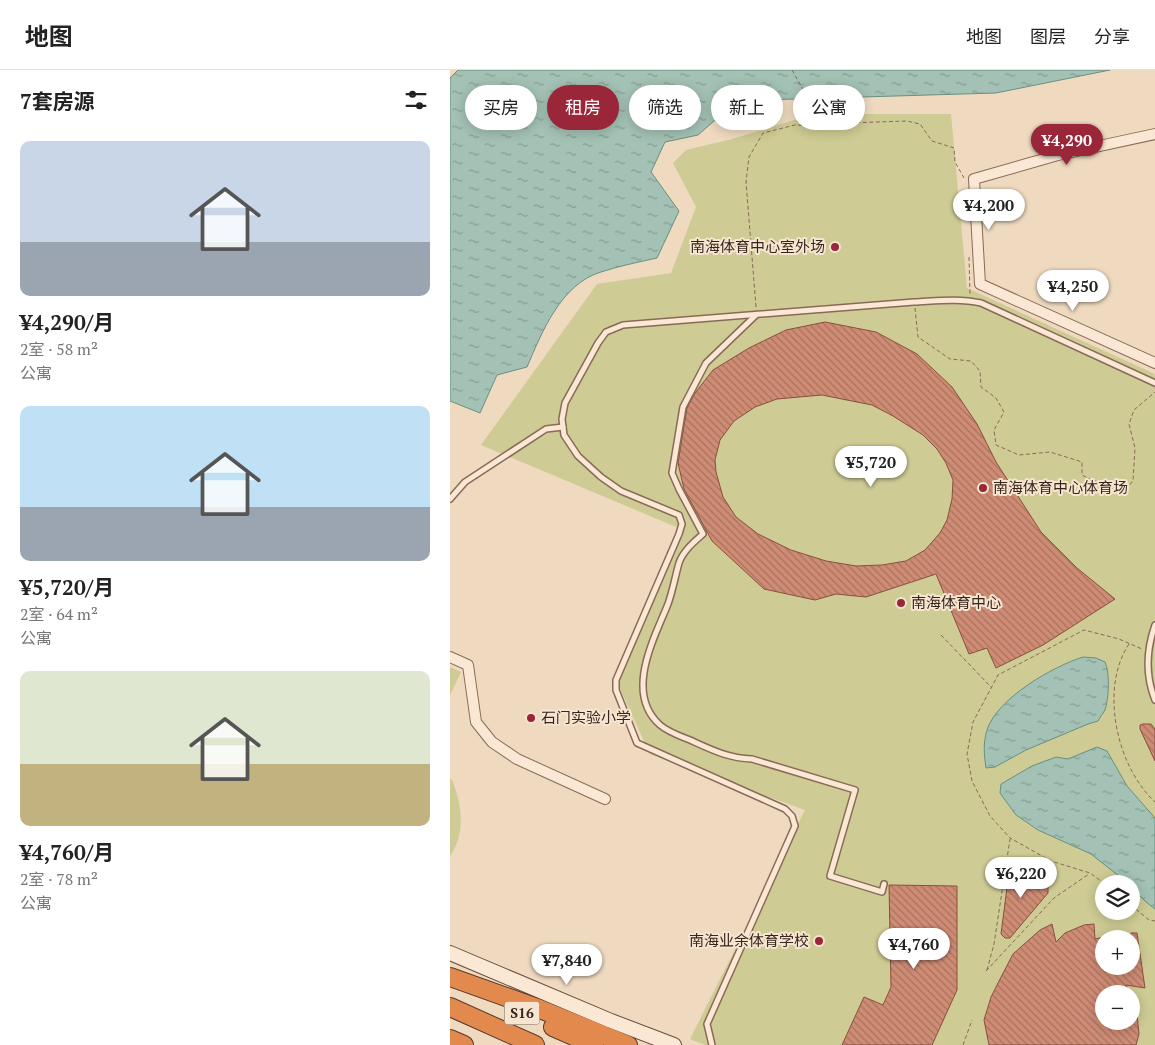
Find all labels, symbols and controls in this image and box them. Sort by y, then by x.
text: 地图 [25,20,73,52]
text: 地图 [966,24,1002,48]
text: 图层 [1030,24,1066,48]
text: 分享 [1094,24,1130,48]
chip: 买房 [465,85,537,130]
chip: 租房 [547,85,619,130]
chip: 筛选 [629,85,701,130]
chip: 新上 [711,85,783,130]
chip: 公寓 [793,85,865,130]
icon: filters [402,86,430,114]
text: 7套房源 [20,87,95,115]
pin: ¥4,290 [1026,124,1108,166]
text: ¥4,290 [1042,129,1092,151]
icon: home [180,174,270,264]
pin: ¥4,200 [948,189,1030,231]
text: ¥4,200 [964,194,1014,216]
place label: 南海体育中心室外场 [690,236,825,256]
marker: 南海体育中心室外场 [829,241,841,253]
pin: ¥4,250 [1032,270,1114,312]
text: ¥4,250 [1048,275,1098,297]
text: ¥4,290/月 [20,308,114,336]
text: 2室 · 58 m² [20,338,98,360]
text: 公寓 [20,362,52,384]
icon: home [180,439,270,529]
pin: ¥5,720 [830,446,912,488]
text: ¥5,720 [846,451,896,473]
place label: 南海体育中心体育场 [993,477,1128,497]
marker: 南海体育中心体育场 [977,482,989,494]
text: ¥5,720/月 [20,573,114,601]
place label: 南海体育中心 [911,592,1001,612]
marker: 南海体育中心 [895,597,907,609]
text: 2室 · 64 m² [20,603,98,625]
text: 公寓 [20,627,52,649]
icon: home [180,704,270,794]
place label: 石门实验小学 [541,707,631,727]
marker: 石门实验小学 [525,712,537,724]
text: ¥4,760/月 [20,838,114,866]
pin: ¥6,220 [980,856,1062,899]
text: ¥6,220 [996,862,1046,884]
text: 2室 · 78 m² [20,868,98,890]
map controls [1095,875,1140,1030]
button: layers [1095,875,1140,920]
text: 公寓 [20,892,52,914]
pin: ¥4,760 [873,928,955,970]
place label: 南海业余体育学校 [689,930,809,950]
button: + [1095,930,1140,975]
text: ¥4,760 [889,933,939,955]
marker: 南海业余体育学校 [813,935,825,947]
pin: ¥7,840 [526,944,608,986]
text: ¥7,840 [542,949,592,971]
button: − [1095,985,1140,1030]
road number: S16 [504,1001,540,1024]

